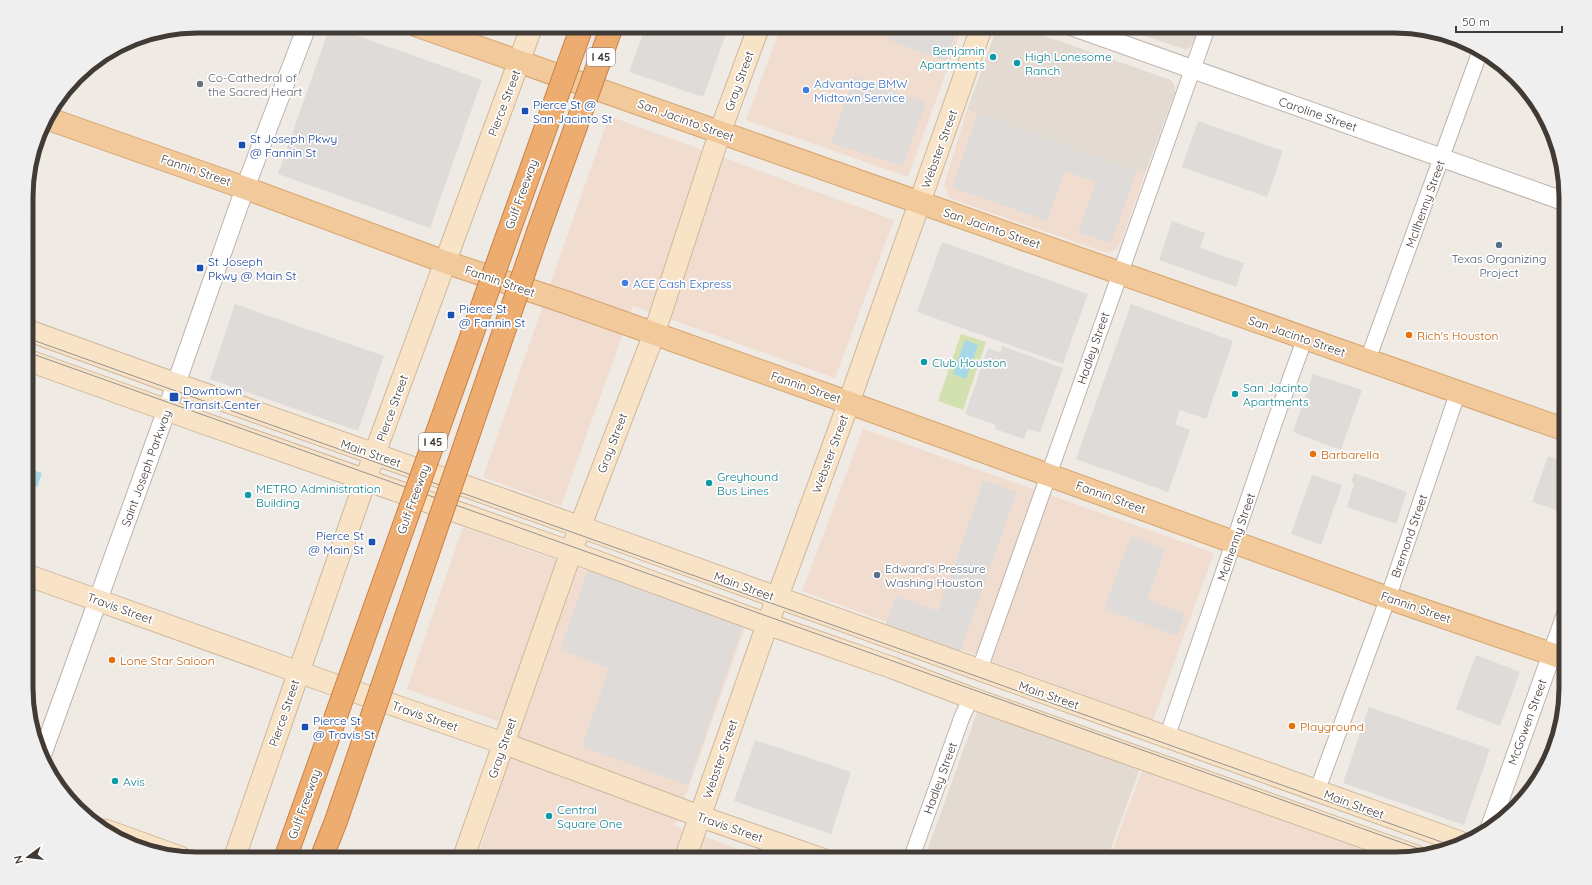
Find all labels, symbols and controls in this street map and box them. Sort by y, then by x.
scale bar [1456,8,1562,34]
text: 50 m [1462,14,1490,29]
place label: Benjamin Apartments [919,43,985,72]
road number: I 45 [587,48,615,66]
street label: Gray Street [721,49,757,113]
place label: High Lonesome Ranch [1025,49,1112,78]
marker: Benjamin Apartments [988,52,998,62]
marker: High Lonesome Ranch [1012,58,1022,68]
street label: Pierce Street [484,68,524,138]
place label: Co-Cathedral of the Sacred Heart [208,70,302,99]
place label: Advantage BMW Midtown Service [814,76,908,105]
marker: Co-Cathedral of the Sacred Heart [195,79,205,89]
marker: Advantage BMW Midtown Service [801,85,811,95]
street label: Caroline Street [1277,94,1359,134]
street label: San Jacinto Street [636,96,736,144]
place label: Pierce St @ San Jacinto St [533,97,612,126]
marker: Pierce St @ San Jacinto St [520,106,530,116]
street label: Webster Street [918,108,960,190]
place label: St Joseph Pkwy @ Fannin St [250,131,337,160]
marker: St Joseph Pkwy @ Fannin St [237,140,247,150]
street label: Fannin Street [159,151,233,189]
street label: Gulf Freeway [501,157,541,231]
street label: McIlhenny Street [1402,158,1448,250]
street label: San Jacinto Street [942,204,1042,252]
marker: Texas Organizing Project [1494,240,1504,250]
place label: Texas Organizing Project [1451,251,1547,280]
place label: St Joseph Pkwy @ Main St [208,254,296,283]
street label: Fannin Street [463,262,537,300]
marker: St Joseph Pkwy @ Main St [195,263,205,273]
place label: ACE Cash Express [633,276,732,291]
marker: ACE Cash Express [620,278,630,288]
place label: Pierce St @ Fannin St [459,301,525,330]
marker: Pierce St @ Fannin St [446,310,456,320]
street label: Hadley Street [1074,310,1112,386]
street label: San Jacinto Street [1247,312,1347,360]
place label: Rich's Houston [1417,328,1498,343]
marker: Rich's Houston [1404,330,1414,340]
place label: Club Houston [932,355,1006,370]
marker: Club Houston [919,357,929,367]
street label: Fannin Street [769,368,843,406]
street label: Pierce Street [373,373,411,443]
place label: San Jacinto Apartments [1243,380,1309,409]
place label: Downtown Transit Center [183,383,261,412]
marker: San Jacinto Apartments [1230,389,1240,399]
marker: Downtown Transit Center [168,391,180,403]
street label: Saint Joseph Parkway [118,407,174,529]
street label: Gray Street [594,411,630,475]
street label: Webster Street [809,413,851,495]
road number: I 45 [419,433,447,451]
street label: Main Street [339,436,403,470]
place label: Barbarella [1321,447,1379,462]
marker: Barbarella [1308,449,1318,459]
street label: Gulf Freeway [393,462,433,536]
place label: Greyhound Bus Lines [717,469,778,498]
street label: Fannin Street [1074,477,1148,517]
marker: Greyhound Bus Lines [704,478,714,488]
place label: METRO Administration Building [256,481,381,510]
marker: METRO Administration Building [243,490,253,500]
street label: McIlhenny Street [1214,491,1258,583]
street label: Bremond Street [1388,492,1430,580]
place label: Pierce St @ Main St [308,528,364,557]
marker: Pierce St @ Main St [367,537,377,547]
place label: Edward’s Pressure Washing Houston [885,561,986,590]
street label: Main Street [712,568,776,604]
marker: Edward’s Pressure Washing Houston [872,570,882,580]
street label: Fannin Street [1379,588,1453,626]
street label: Travis Street [85,589,155,627]
place label: Lone Star Saloon [120,653,215,668]
marker: Lone Star Saloon [107,655,117,665]
street label: Pierce Street [266,677,302,749]
street label: McGowen Street [1504,677,1550,767]
street label: Main Street [1017,678,1081,712]
street label: Travis Street [390,698,460,734]
place label: Pierce St @ Travis St [313,713,375,742]
street label: Gray Street [485,716,519,780]
street label: Webster Street [699,718,741,800]
place label: Playground [1300,719,1364,734]
marker: Playground [1287,721,1297,731]
marker: Pierce St @ Travis St [300,722,310,732]
street label: Hadley Street [920,740,960,816]
street label: Gulf Freeway [284,767,324,841]
place label: Avis [123,774,145,789]
marker: Avis [110,776,120,786]
street label: Main Street [1322,786,1386,822]
place label: Central Square One [557,802,623,831]
street label: Travis Street [695,809,765,845]
marker: Central Square One [544,811,554,821]
north arrow [8,837,48,877]
text: N [11,854,26,865]

